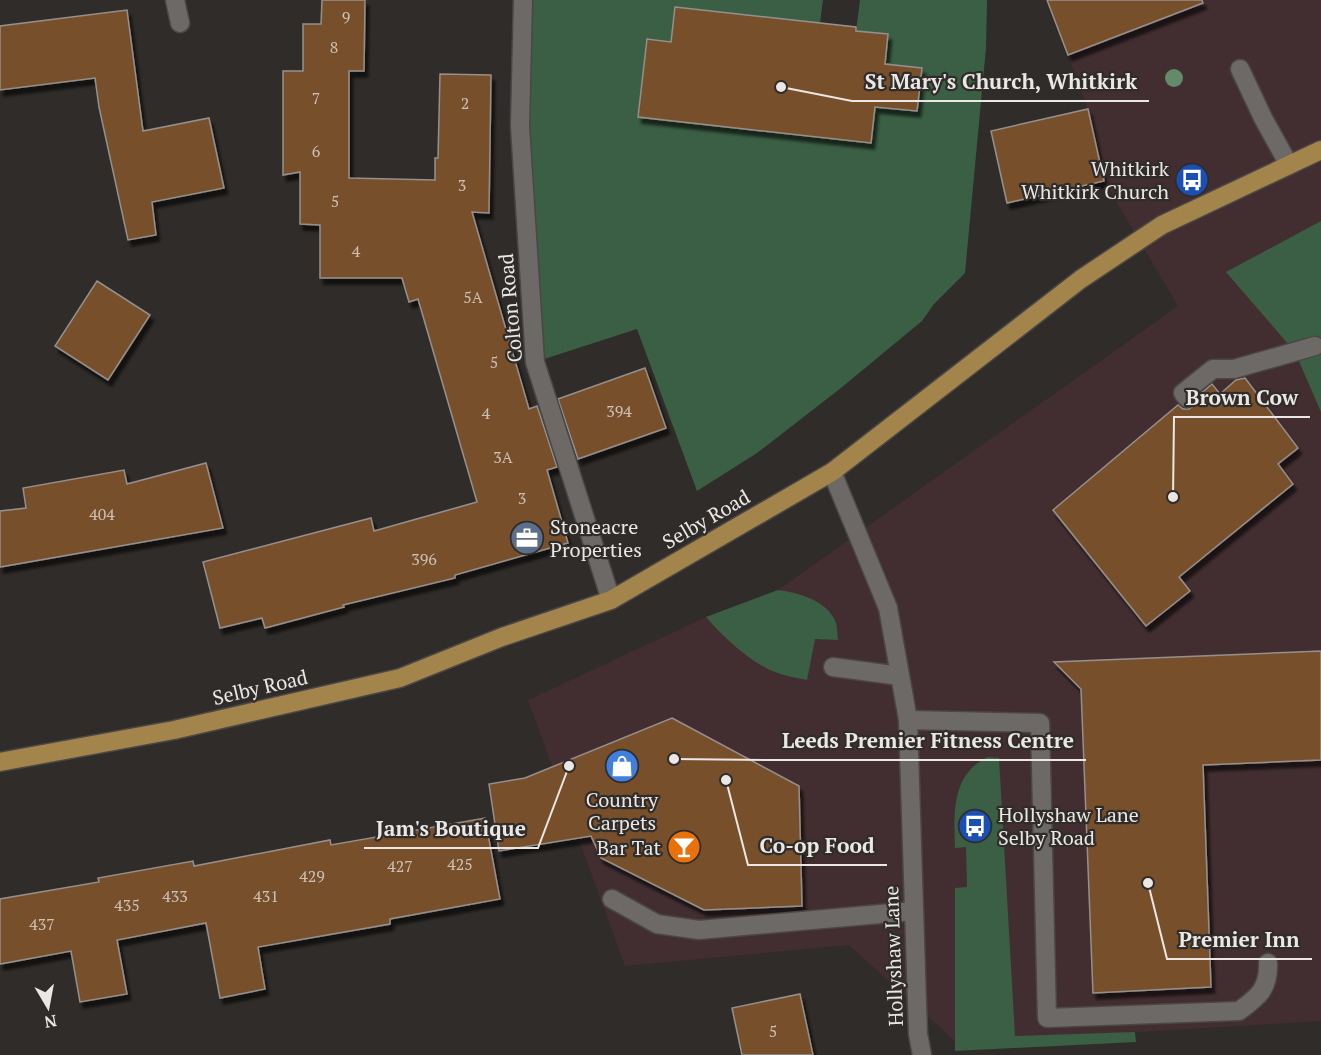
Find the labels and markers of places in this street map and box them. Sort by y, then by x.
callout: St Mary's Church, Whitkirk [852,62,1149,101]
place label: Whitkirk Whitkirk Church [1021,155,1170,205]
bus stop icon: Whitkirk Whitkirk Church [1174,162,1210,198]
callout: Brown Cow [1174,378,1310,417]
place label: Stoneacre Properties [550,513,642,563]
office icon: Stoneacre Properties [509,520,545,556]
callout: Leeds Premier Fitness Centre [770,721,1086,760]
shop icon: Country Carpets [604,748,640,784]
place label: Country Carpets [586,786,659,836]
place label: Hollyshaw Lane Selby Road [998,801,1139,851]
bus stop icon: Hollyshaw Lane Selby Road [957,808,993,844]
callout: Jam's Boutique [364,809,538,848]
callout: Co-op Food [748,826,887,865]
bar icon: Bar Tat [666,829,702,865]
place label: Bar Tat [597,834,662,861]
callout: Premier Inn [1167,920,1312,959]

